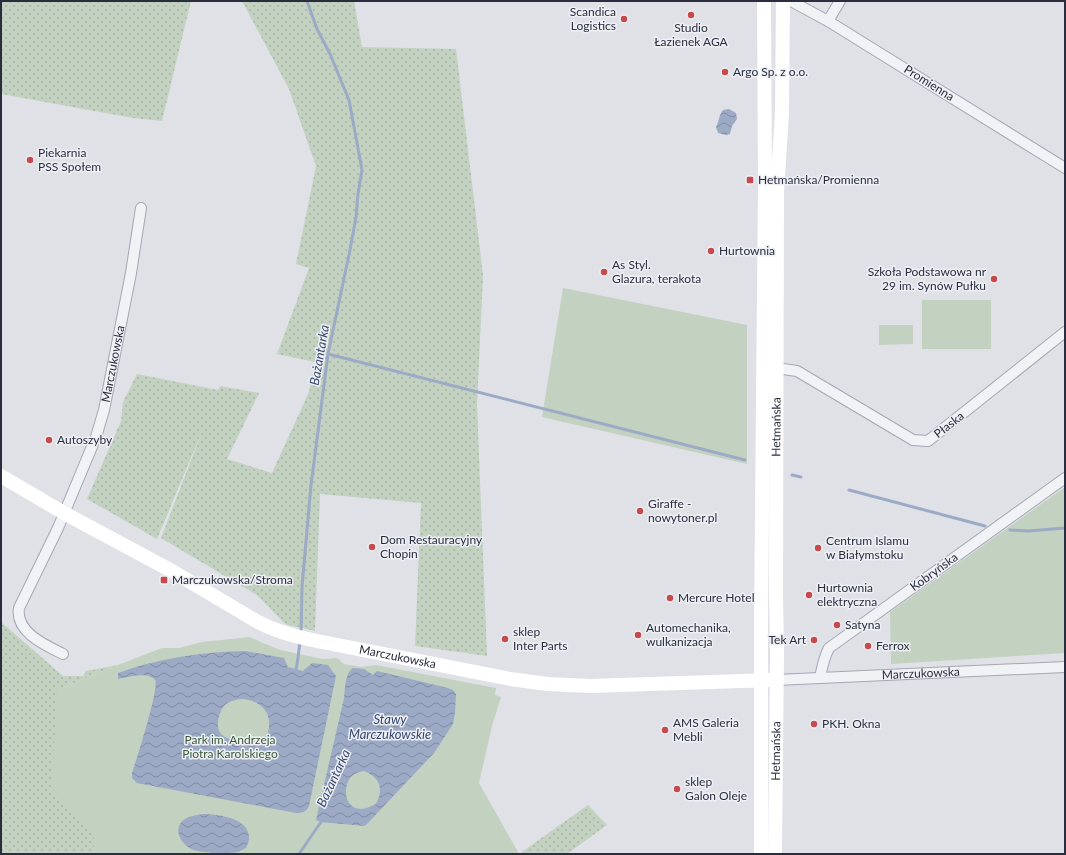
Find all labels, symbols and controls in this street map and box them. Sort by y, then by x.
place label: Scandica Logistics [570,4,616,33]
marker: Studio Łazienek AGA [686,10,696,20]
marker: Scandica Logistics [619,14,629,24]
place label: Studio Łazienek AGA [654,20,729,49]
street label: Promienna [901,61,957,104]
place label: Argo Sp. z o.o. [733,64,808,79]
marker: Argo Sp. z o.o. [720,67,730,77]
place label: Piekarnia PSS Społem [38,145,101,174]
marker: Piekarnia PSS Społem [25,155,35,165]
place label: Hetmańska/Promienna [758,172,879,187]
marker: Hetmańska/Promienna [745,175,755,185]
place label: Hurtownia [719,243,775,258]
marker: Hurtownia [706,246,716,256]
place label: As Styl. Glazura, terakota [612,257,701,286]
place label: Szkoła Podstawowa nr 29 im. Synów Pułku [868,264,987,293]
marker: As Styl. Glazura, terakota [599,267,609,277]
marker: Szkoła Podstawowa nr 29 im. Synów Pułku [989,274,999,284]
water label: Bażantarka [306,323,332,387]
street label: Marczukowska [98,324,127,404]
street label: Hetmańska [768,397,783,457]
street label: Płaska [931,408,967,441]
place label: Autoszyby [57,432,113,447]
marker: Autoszyby [44,435,54,445]
place label: Giraffe - nowytoner.pl [648,496,717,525]
marker: Giraffe - nowytoner.pl [635,506,645,516]
place label: Dom Restauracyjny Chopin [380,532,483,561]
place label: Centrum Islamu w Białymstoku [826,533,909,562]
marker: Dom Restauracyjny Chopin [367,542,377,552]
marker: Centrum Islamu w Białymstoku [813,543,823,553]
street label: Kobryńska [907,549,961,594]
place label: Marczukowska/Stroma [172,572,293,587]
marker: Marczukowska/Stroma [159,575,169,585]
place label: Hurtownia elektryczna [817,580,877,609]
place label: Mercure Hotel [678,590,754,605]
marker: Hurtownia elektryczna [804,590,814,600]
marker: Mercure Hotel [665,593,675,603]
place label: Satyna [845,617,880,632]
place label: Automechanika, wulkanizacja [646,620,731,649]
marker: Satyna [832,620,842,630]
place label: sklep Inter Parts [513,624,568,653]
marker: Automechanika, wulkanizacja [633,630,643,640]
place label: Tek Art [769,632,807,647]
marker: sklep Inter Parts [500,634,510,644]
marker: Tek Art [809,635,819,645]
place label: Ferrox [876,638,910,653]
street label: Marczukowska [358,641,438,671]
marker: Ferrox [863,641,873,651]
street label: Marczukowska [881,664,960,682]
water label: Stawy Marczukowskie [349,711,431,742]
place label: AMS Galeria Mebli [673,715,739,744]
place label: PKH. Okna [822,716,881,731]
marker: PKH. Okna [809,719,819,729]
street label: Hetmańska [768,721,783,781]
marker: AMS Galeria Mebli [660,725,670,735]
park label: Park im. Andrzeja Piotra Karolskiego [182,732,278,761]
water label: Bażantarka [313,747,353,809]
place label: sklep Galon Oleje [685,774,747,803]
marker: sklep Galon Oleje [672,784,682,794]

